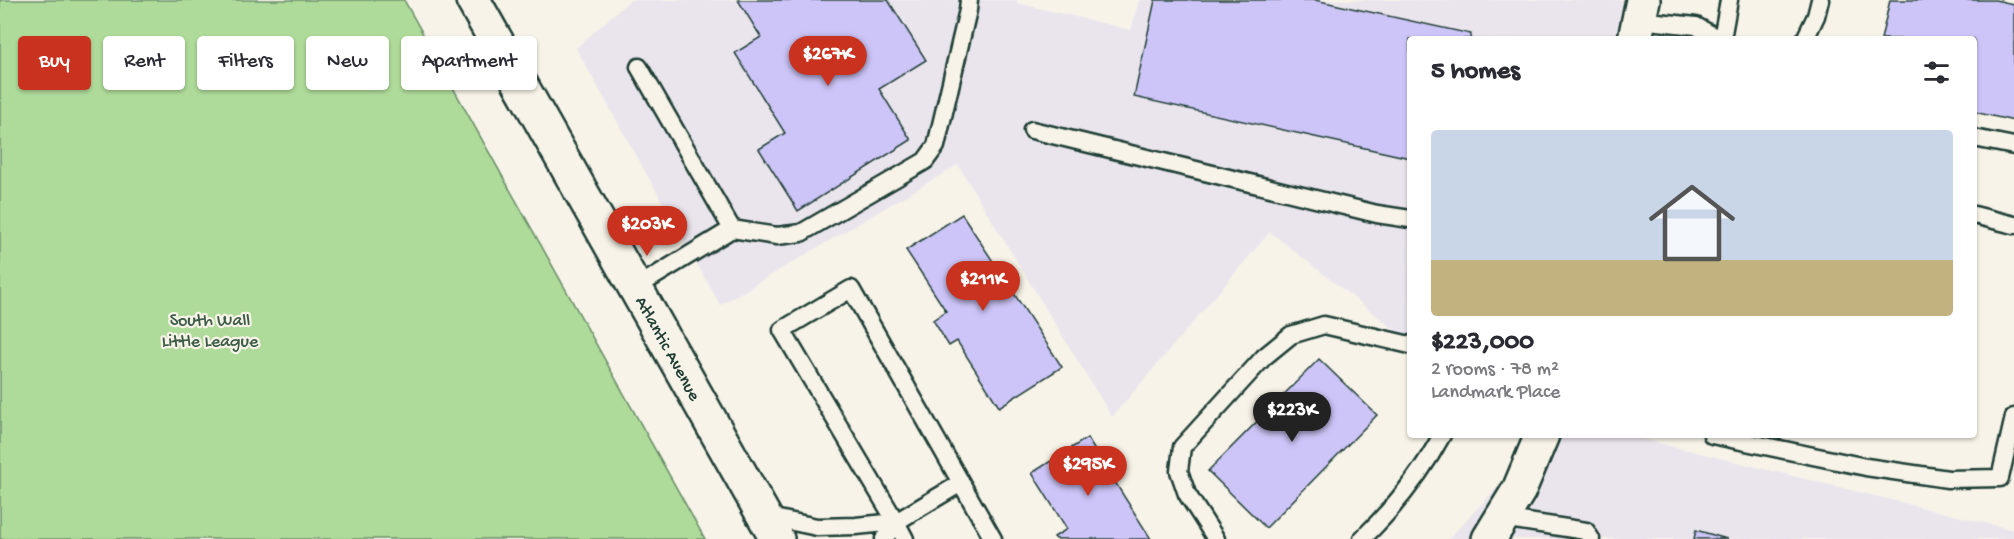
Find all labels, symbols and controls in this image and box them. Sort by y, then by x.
chip: Buy [18,36,91,90]
chip: Rent [103,36,185,90]
chip: Filters [197,36,294,90]
chip: New [306,36,389,90]
chip: Apartment [401,36,537,90]
pin: $267K [786,36,870,87]
text: $267K [803,44,853,67]
icon: filters [1920,56,1953,89]
text: 5 homes [1431,57,1520,88]
icon: home [1638,169,1746,277]
pin: $203K [605,206,689,257]
text: $203K [621,214,673,237]
pin: $211K [941,261,1025,312]
text: $211K [960,269,1006,292]
street label: Atlantic Avenue [629,293,705,406]
park label: South Wall Little League [162,311,259,353]
text: $223,000 [1431,328,1534,359]
text: 2 rooms · 78 m² [1431,359,1559,382]
text: Landmark Place [1431,382,1560,405]
pin: $223K [1250,392,1334,443]
text: $223K [1267,400,1317,423]
pin: $295K [1046,446,1130,497]
text: $295K [1063,454,1113,477]

